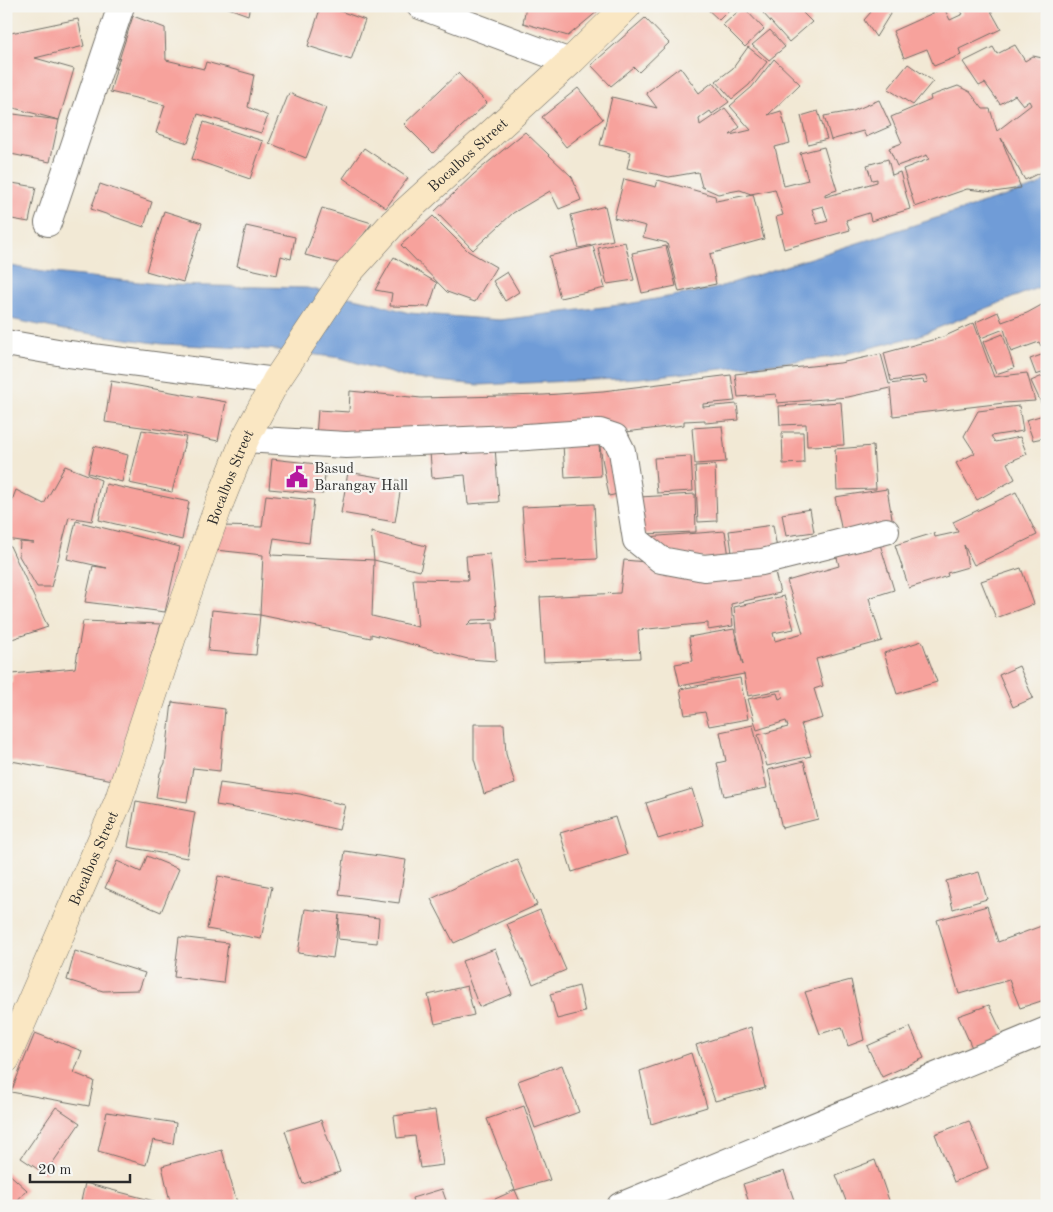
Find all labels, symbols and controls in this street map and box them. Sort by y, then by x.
street label: Bocalbos Street [426,116,511,196]
street label: Bocalbos Street [206,428,258,528]
place label: Basud Barangay Hall [314,462,408,494]
public building icon: Basud Barangay Hall [284,464,310,490]
street label: Bocalbos Street [68,809,122,908]
scale bar [30,1152,130,1184]
text: 20 m [38,1163,72,1178]

